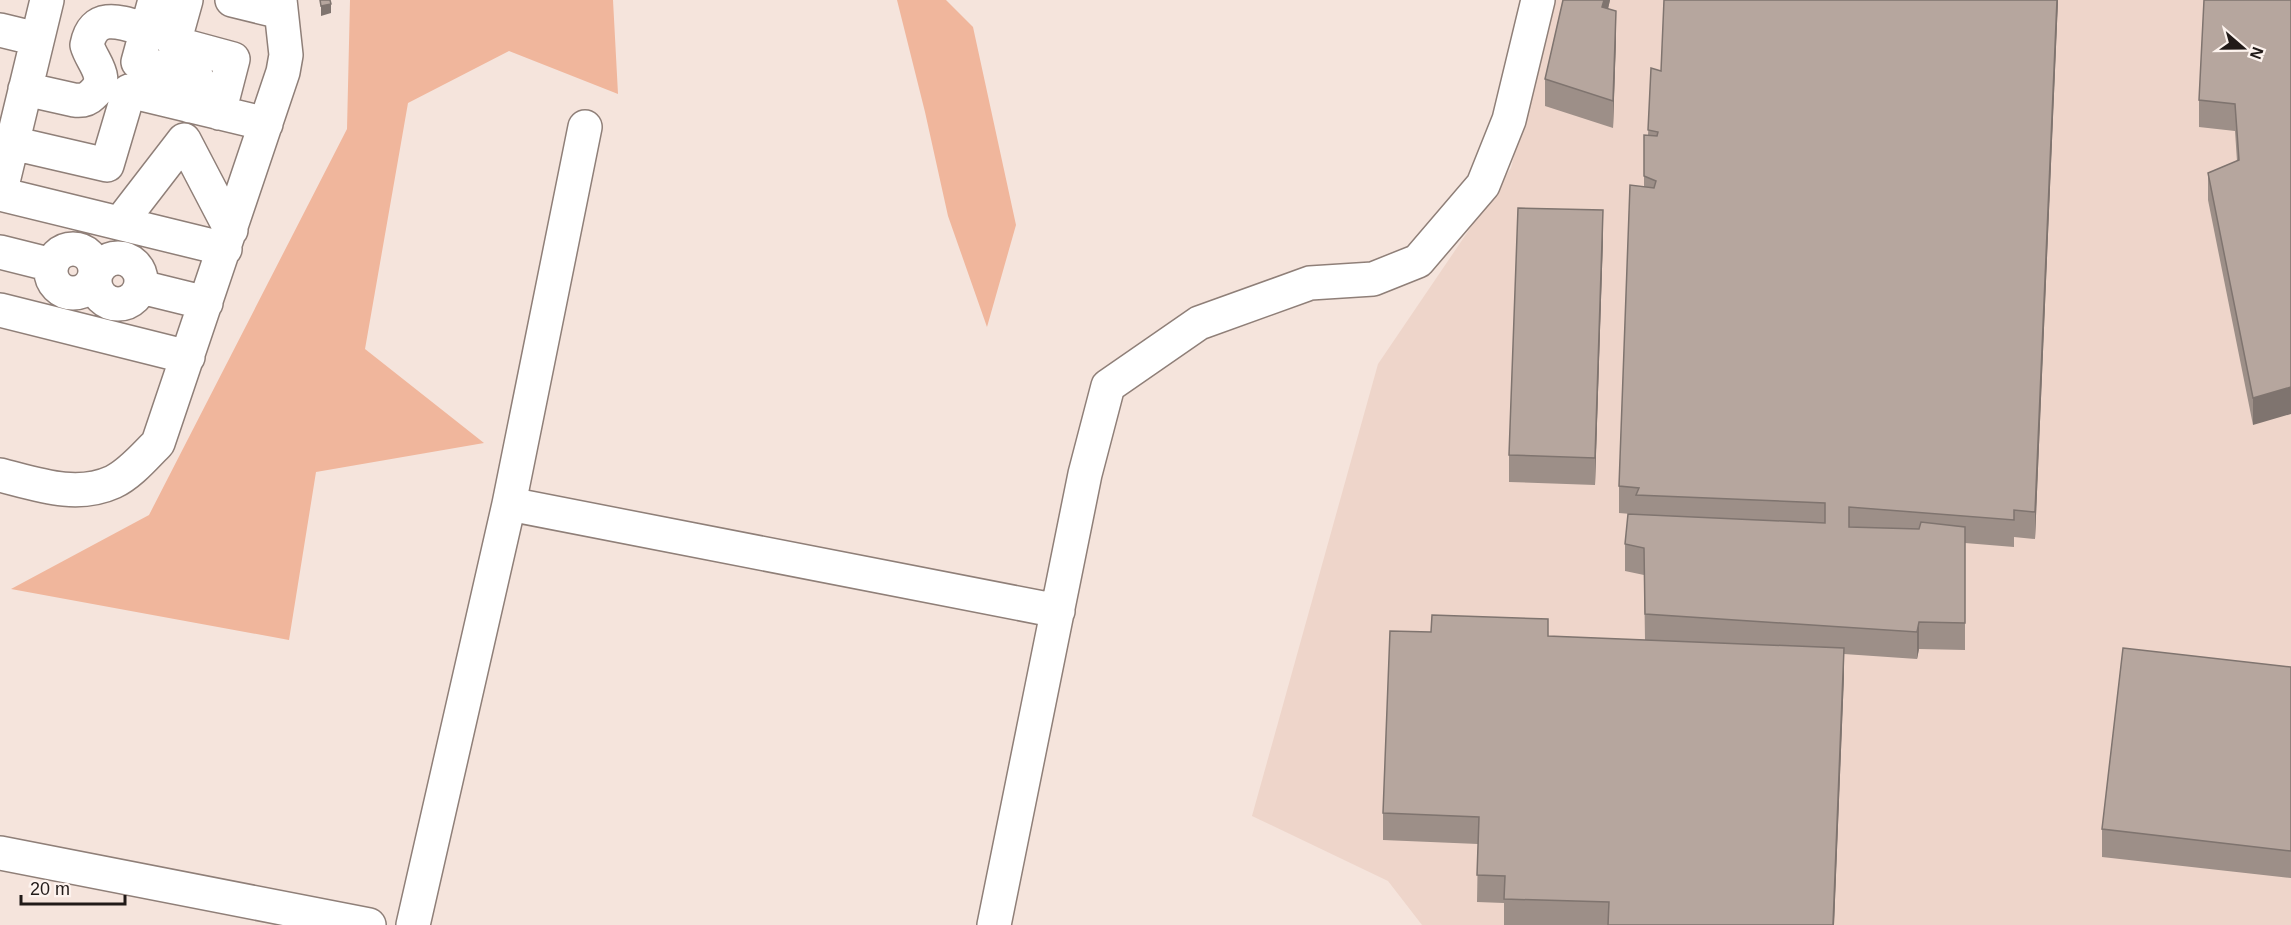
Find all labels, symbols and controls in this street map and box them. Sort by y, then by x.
north arrow [2213,18,2273,78]
text: N [2247,45,2267,61]
scale bar [21,868,124,906]
text: 20 m [30,879,70,899]

